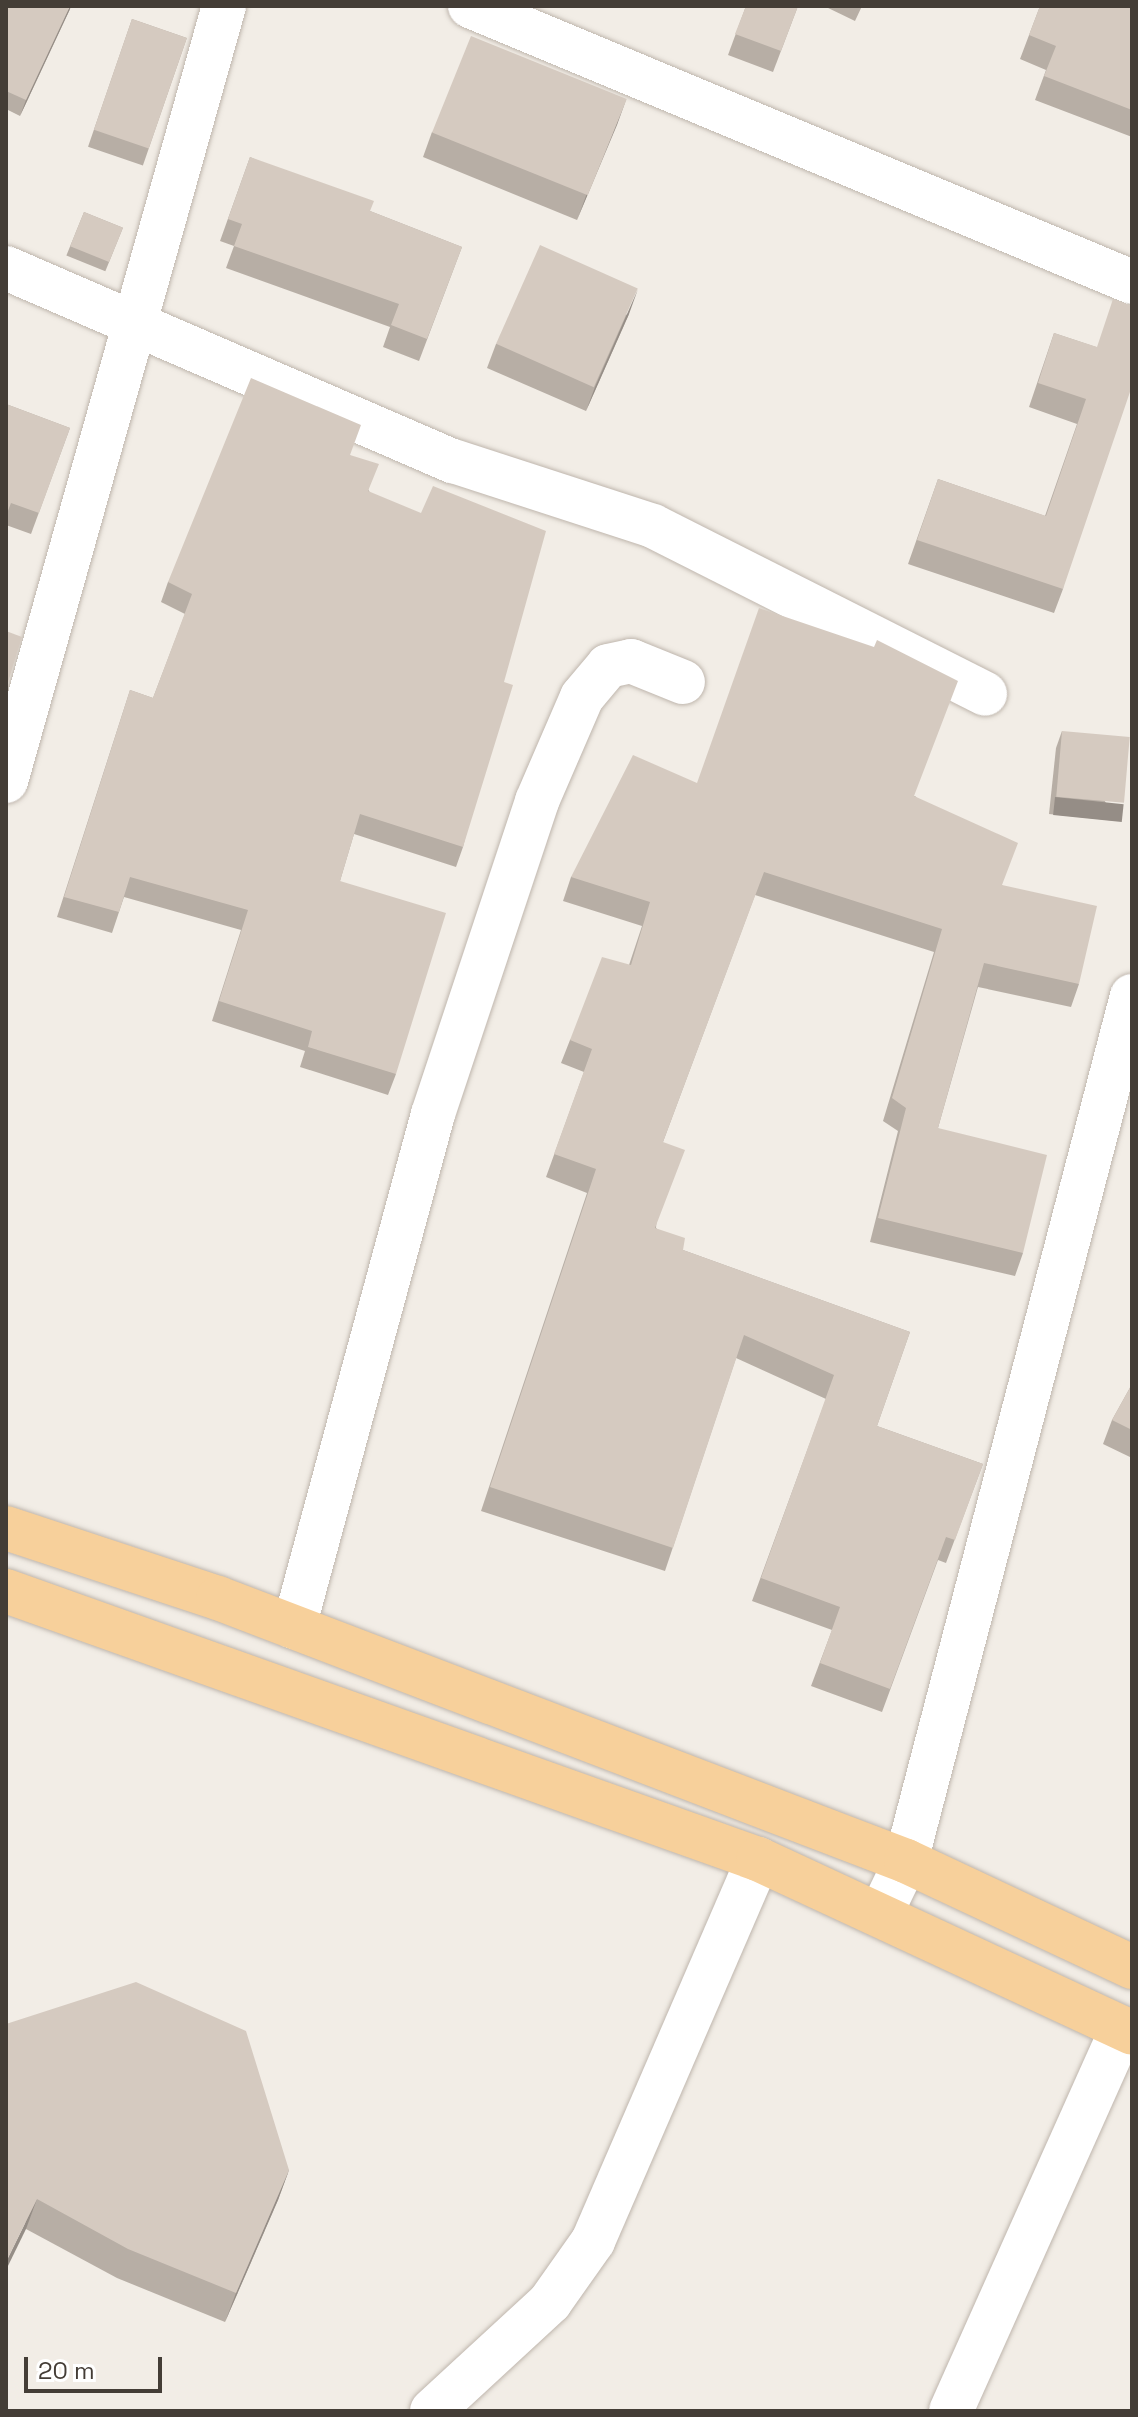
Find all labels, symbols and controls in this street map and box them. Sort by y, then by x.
scale bar [28,2341,166,2391]
text: 20 m [38,2355,95,2386]

